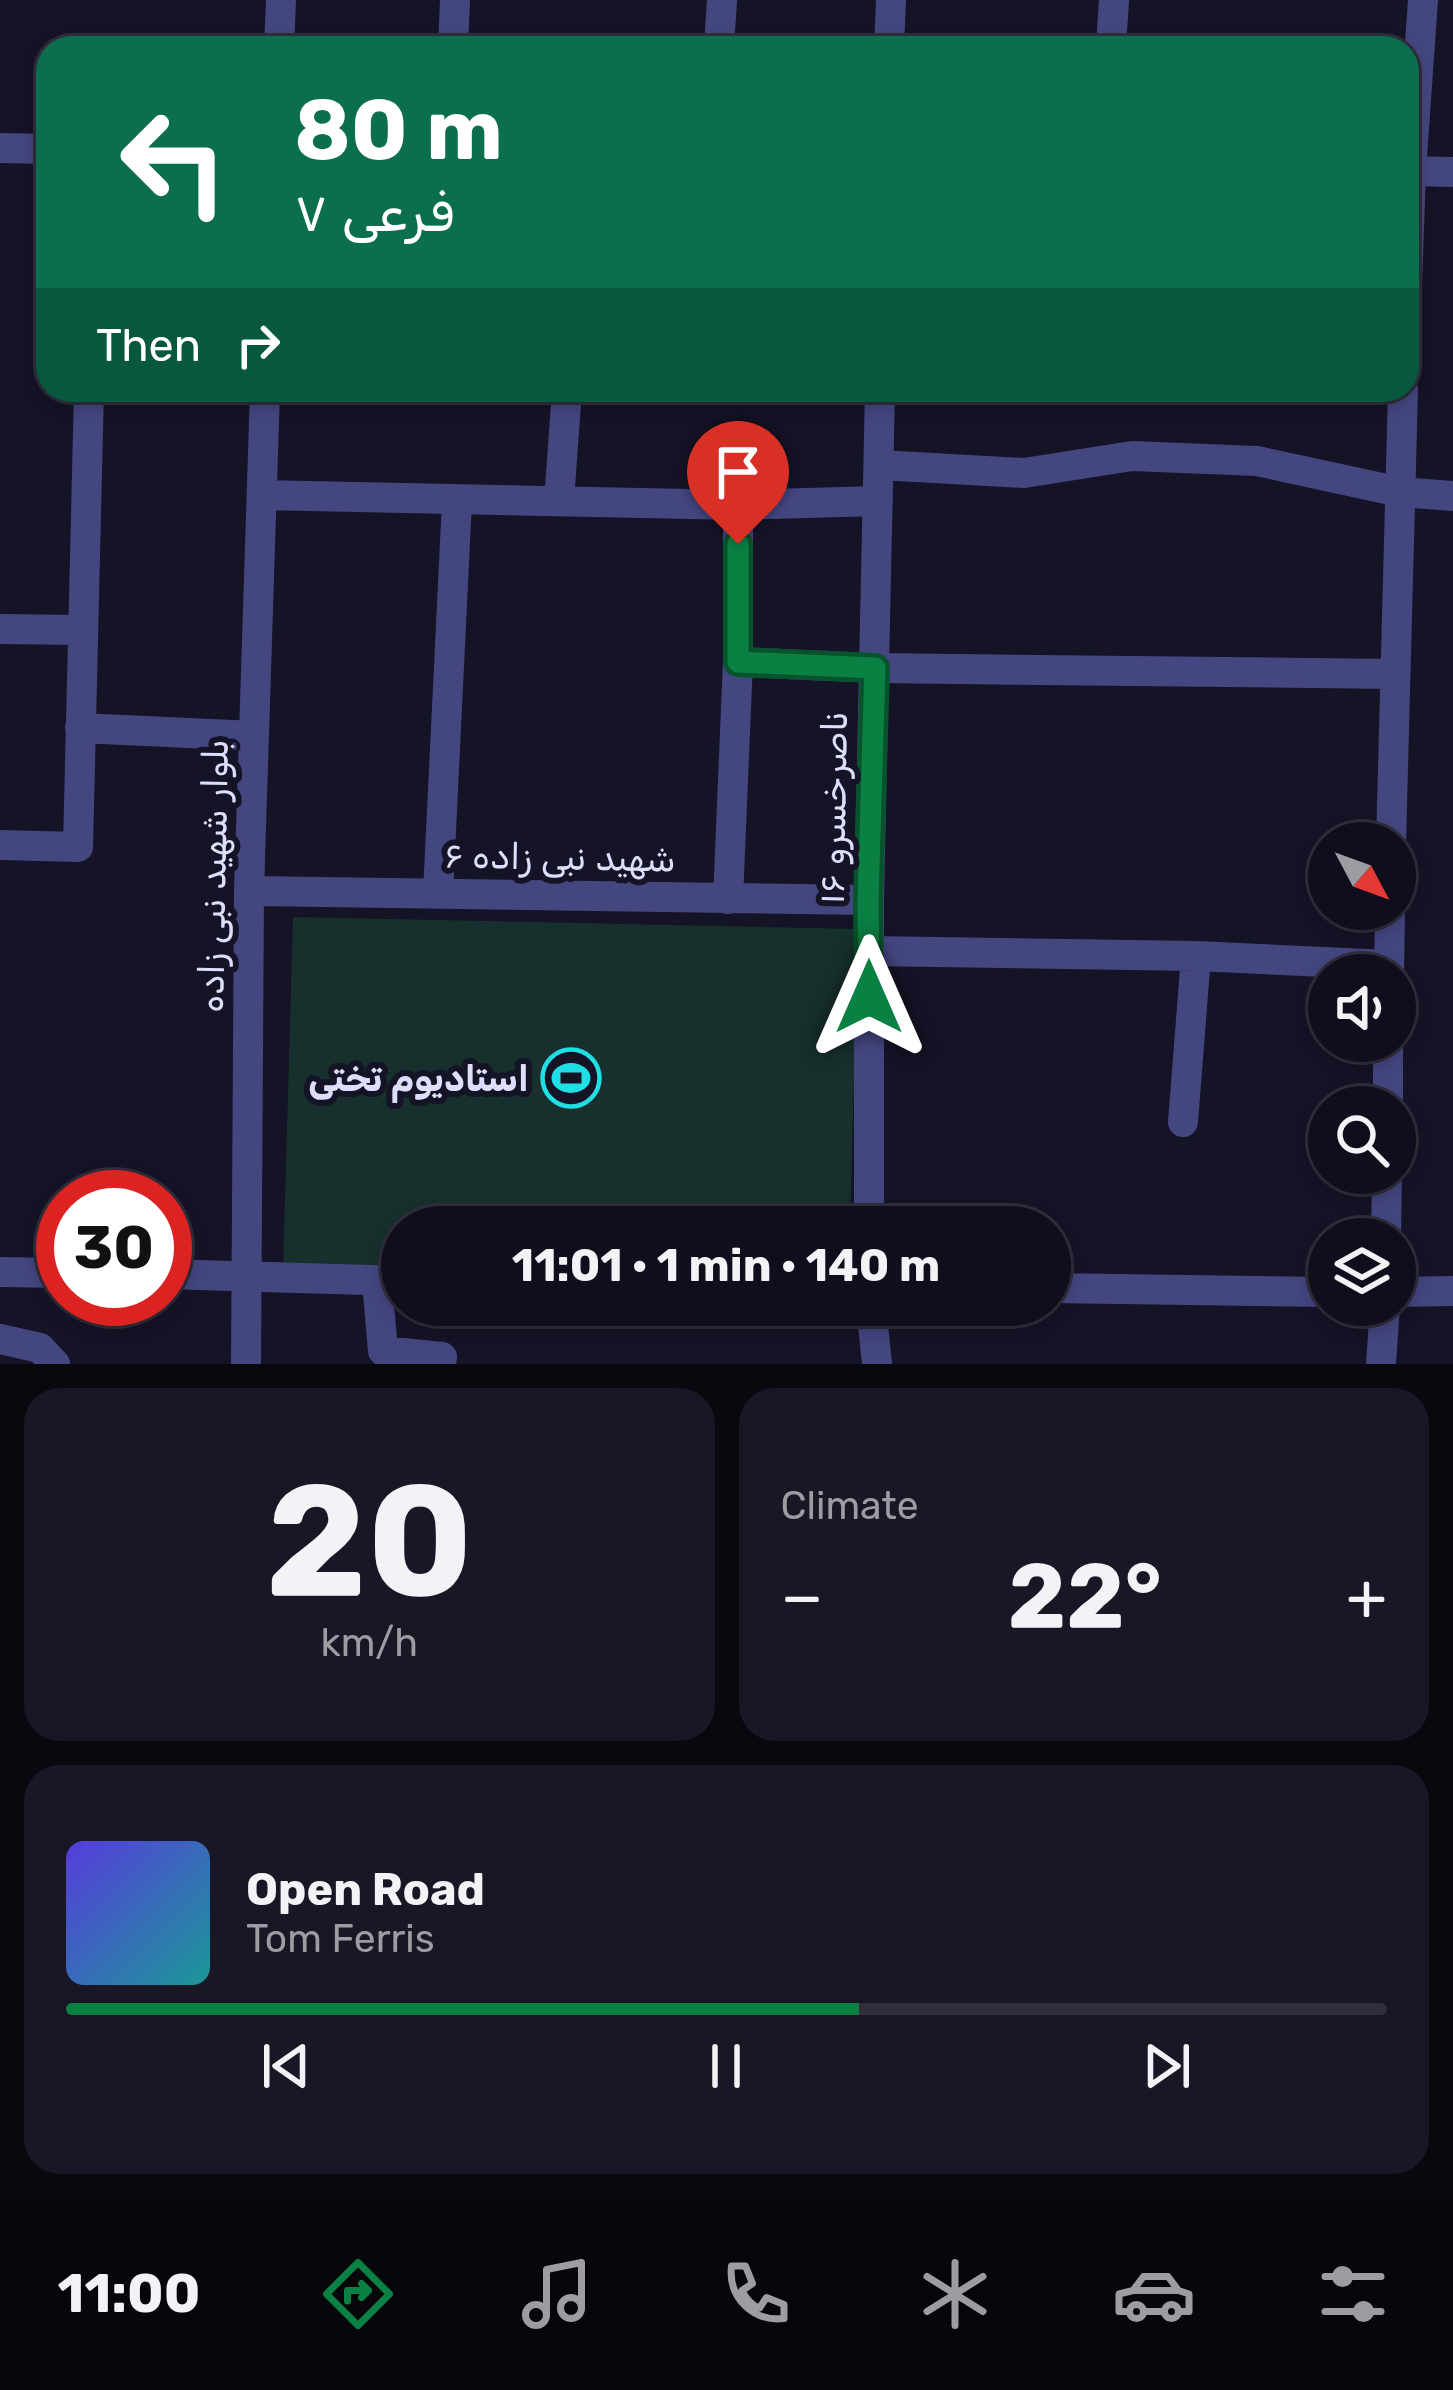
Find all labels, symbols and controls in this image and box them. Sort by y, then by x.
text: 80 m [294,80,503,180]
icon: left [96,84,252,240]
text: فرعی ۷ [294,181,454,245]
icon: right [225,312,291,378]
text: Then [96,319,201,372]
pin [687,421,789,544]
icon: arrive [705,439,771,505]
street label: ناصرخسرو ۱۶ [810,711,856,905]
street label: بلوار شهید نبی زاده [189,739,237,1013]
north arrow [1308,822,1416,930]
map controls [1308,822,1416,1326]
street label: شهید نبی زاده ۶ [444,833,676,881]
position arrow [806,934,932,1060]
button: sound [1308,954,1416,1062]
sports icon: استادیوم تختی [540,1047,602,1109]
place label: استادیوم تختی [308,1057,529,1103]
button: search [1308,1086,1416,1194]
speed limit sign: 30 [36,1170,192,1326]
button: layers [1308,1218,1416,1326]
text: 11:01 · 1 min · 140 m [512,1239,940,1292]
text: 20 [266,1449,473,1634]
text: Climate [781,1483,919,1529]
text: 22° [1008,1543,1162,1650]
text: − [781,1557,823,1636]
text: + [1346,1557,1387,1636]
text: km/h [321,1620,418,1666]
text: Open Road [246,1863,485,1916]
text: Tom Ferris [246,1916,435,1962]
icon: previous [253,2033,319,2099]
icon: pause [693,2033,759,2099]
icon: next [1134,2033,1200,2099]
icon: directions [316,2252,400,2336]
icon: music [515,2252,599,2336]
icon: phone [714,2252,798,2336]
icon: climate [913,2252,997,2336]
icon: car [1112,2252,1196,2336]
icon: filters [1311,2252,1395,2336]
text: 11:00 [58,2262,200,2326]

